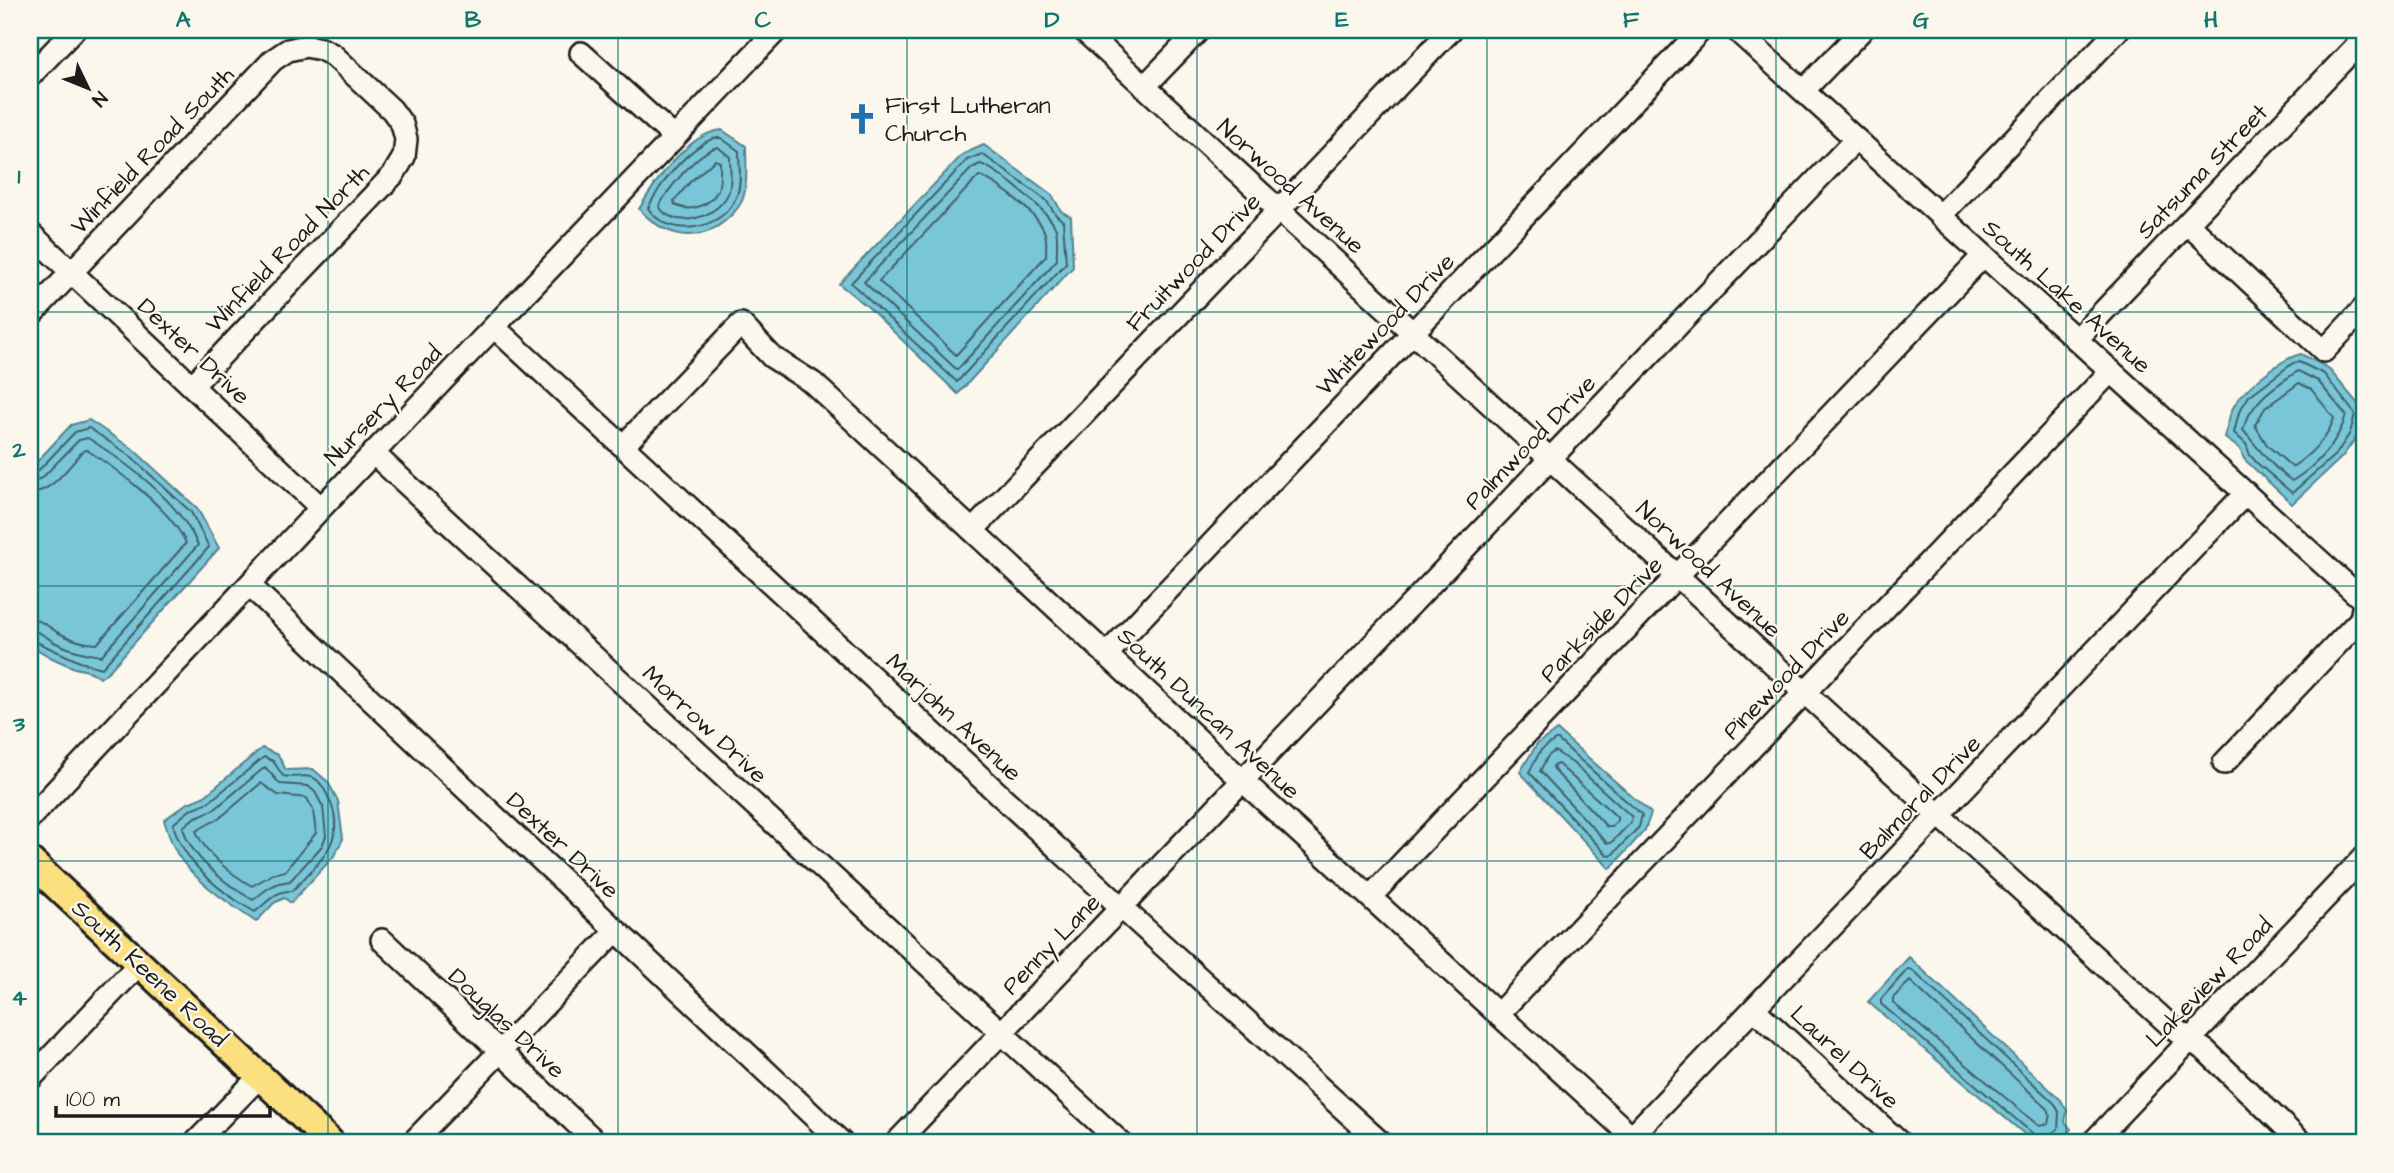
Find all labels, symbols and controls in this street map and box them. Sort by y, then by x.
text: A [176,4,191,36]
text: B [465,4,482,36]
text: C [755,4,772,36]
text: D [1045,4,1060,36]
text: E [1335,4,1349,36]
text: F [1623,4,1640,36]
text: G [1913,4,1929,36]
text: H [2204,4,2218,36]
north arrow [52,52,122,122]
street label: Winfield Road South [63,59,242,242]
text: N [85,85,113,112]
place label: First Lutheran Church [885,89,1051,151]
street label: Satsuma Street [2129,96,2276,247]
church icon: First Lutheran Church [845,102,879,136]
street label: Norwood Avenue [1209,111,1372,262]
street label: Winfield Road North [198,157,377,341]
text: 1 [18,160,21,192]
street label: Fruitwood Drive [1118,186,1269,340]
street label: South Lake Avenue [1975,212,2158,382]
street label: Whitewood Drive [1309,246,1463,404]
street label: Dexter Drive [129,290,257,413]
street label: Nursery Road [317,338,451,475]
street label: Palmwood Drive [1457,368,1604,518]
text: 2 [11,434,26,466]
street label: Norwood Avenue [1628,493,1789,646]
street label: Parkside Drive [1533,549,1671,690]
street label: Pinewood Drive [1715,602,1858,748]
street label: South Duncan Avenue [1109,620,1307,808]
street label: Marjohn Avenue [878,646,1029,790]
street label: Morrow Drive [634,658,775,792]
text: 3 [12,708,25,740]
street label: Balmoral Drive [1852,728,1989,868]
street label: Dexter Drive [498,784,626,907]
street label: Penny Lane [995,887,1109,1004]
street label: South Keene Road [64,892,235,1055]
street label: Lakeview Road [2139,910,2281,1056]
street label: Douglas Drive [440,960,572,1088]
text: 4 [11,982,27,1014]
street label: Laurel Drive [1782,998,1907,1117]
scale bar [56,1075,270,1119]
text: 100 m [66,1085,121,1114]

